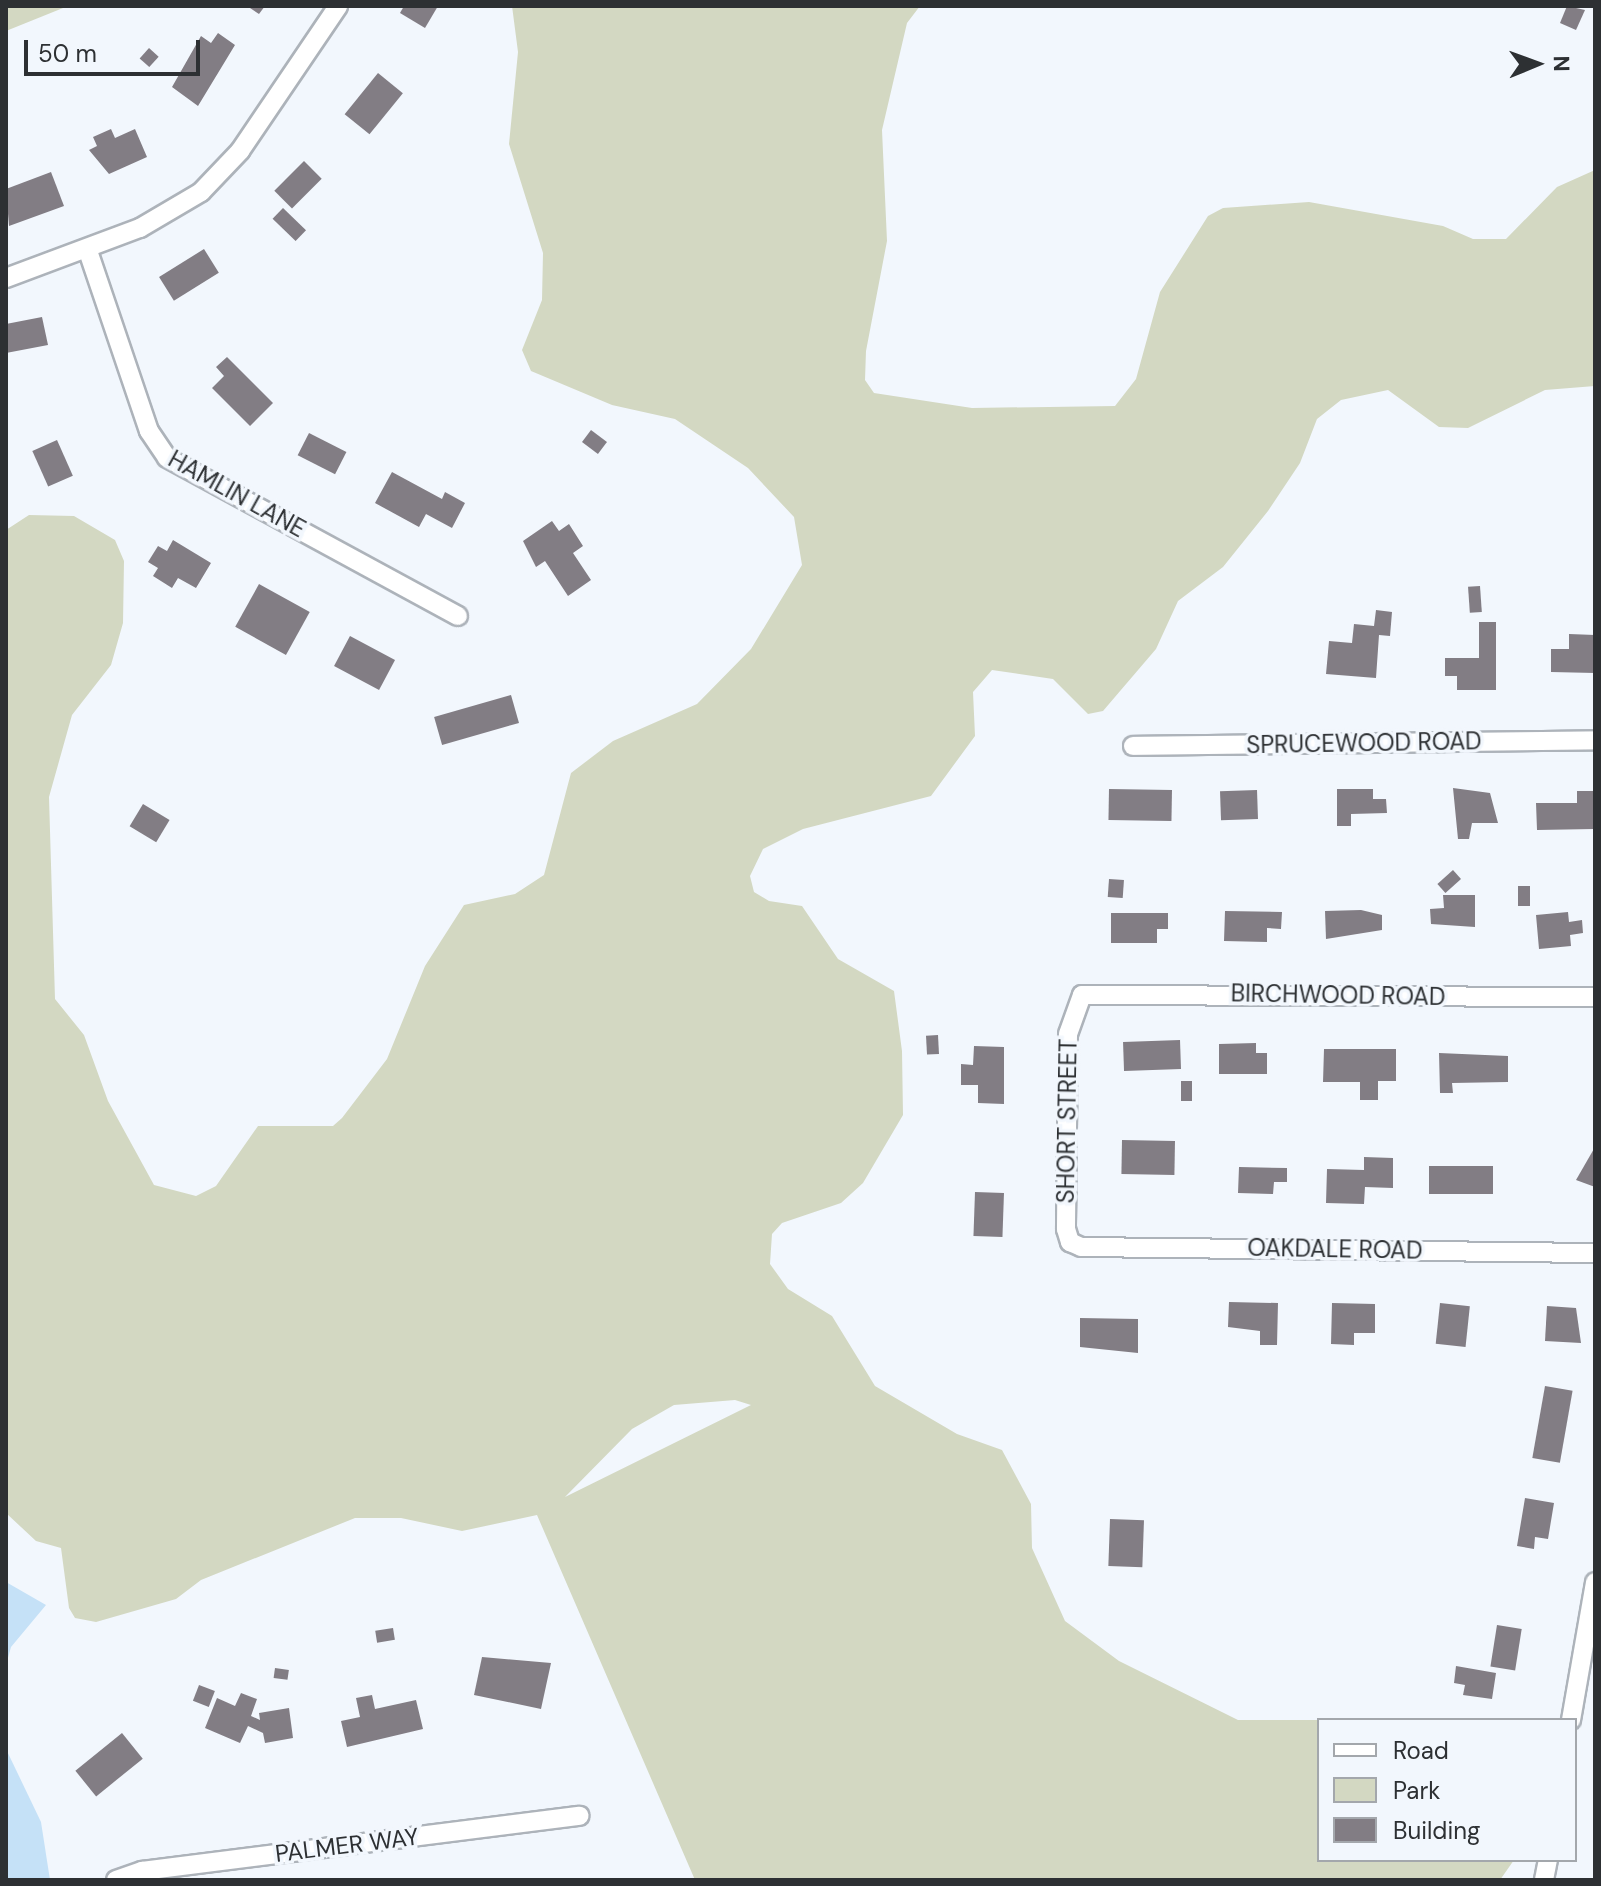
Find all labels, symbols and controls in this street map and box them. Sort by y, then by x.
scale bar [28,24,204,74]
north arrow [1497,24,1577,104]
text: 50 m [38,38,97,69]
text: N [1547,55,1576,72]
street label: HAMLIN LANE [163,444,311,544]
street label: SPRUCEWOOD ROAD [1246,727,1482,759]
street label: BIRCHWOOD ROAD [1230,979,1446,1011]
street label: SHORT STREET [1051,1038,1083,1204]
street label: OAKDALE ROAD [1247,1233,1423,1265]
legend [1317,1718,1577,1862]
text: Road [1393,1735,1449,1766]
text: Park [1393,1775,1440,1806]
text: Building [1393,1815,1480,1846]
street label: PALMER WAY [274,1822,420,1868]

